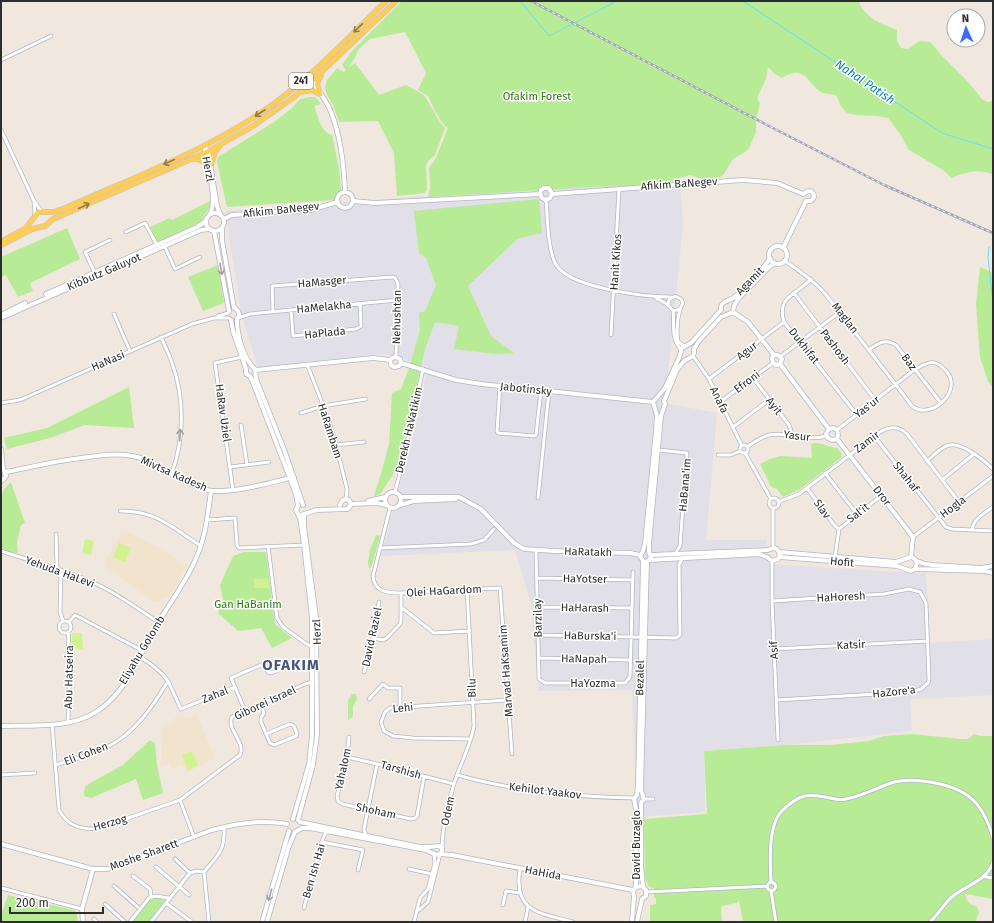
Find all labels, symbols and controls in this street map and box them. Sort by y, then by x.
north arrow [946,8,986,48]
text: N [962,12,969,25]
one-way arrow [353,23,363,33]
water label: Nahal Patish [833,57,897,107]
road number: 241 [289,73,313,89]
park label: Ofakim Forest [503,90,571,103]
one-way arrow [255,109,266,117]
street label: Herzl [199,155,217,183]
one-way arrow [163,159,175,166]
street label: Afikim BaNegev [640,175,718,193]
street label: Afikim BaNegev [242,199,320,220]
one-way arrow [78,202,90,210]
street label: Hanit Kikos [608,233,624,291]
street label: Kibbutz Galuyot [65,251,143,293]
one-way arrow [218,262,226,275]
street label: Agamit [733,264,767,298]
street label: HaMasger [297,273,348,291]
street label: Nehushtan [390,290,404,344]
street label: HaMelakha [296,298,352,316]
street label: Maglan [829,300,861,336]
street label: HaPlada [304,324,346,342]
street label: Dukhifat [786,325,822,367]
street label: Pashosh [817,327,853,367]
street label: Agur [734,339,761,363]
street label: HaNasi [89,348,127,374]
street label: Baz [899,351,920,373]
street label: Efroni [731,368,763,396]
street label: Jabotinsky [499,380,553,398]
street label: HaRav Uziel [212,383,234,443]
street label: Anafa [707,384,731,416]
street label: Derekh HaVatikim [393,385,425,475]
street label: Yas'ur [851,393,883,421]
street label: Ayit [763,395,785,417]
street label: HaRambam [315,402,345,460]
street label: Yasur [783,428,812,444]
street label: Zamir [852,428,883,456]
one-way arrow [177,429,184,442]
street label: Mivtsa Kadesh [139,454,209,494]
street label: HaBana'im [676,458,694,512]
street label: Shahaf [890,459,923,496]
street label: Dror [870,483,894,509]
street label: Hogla [938,493,968,521]
street label: Slav [811,497,834,522]
street label: Sal'it [844,500,872,526]
street label: HaRatakh [564,545,612,559]
street label: Yehuda HaLevi [24,553,96,591]
street label: Hofit [829,554,855,570]
street label: HaYotser [563,572,608,586]
street label: Olei HaGardom [406,583,482,599]
street label: HaHoresh [816,589,866,605]
park label: Gan HaBanim [214,598,282,611]
street label: Barzilay [531,598,545,638]
street label: HaHarash [561,601,609,615]
street label: David Raziel [359,606,385,668]
street label: Eliyahu Golomb [116,613,168,687]
street label: Herzl [310,619,324,645]
street label: Marvad HaKsamim [496,624,516,718]
street label: HaBurska'i [564,629,616,643]
street label: Katsir [836,638,866,652]
street label: Asif [767,639,781,659]
street label: Abu Hatseira [62,645,76,709]
street label: HaNapah [561,652,607,666]
district label: OFAKIM [262,656,320,674]
street label: Bezalel [633,660,647,696]
street label: HaYozma [570,677,616,690]
street label: Bilu [465,678,479,698]
street label: Giborei Israel [232,683,298,723]
street label: HaZore'a [872,683,916,701]
street label: Zahal [200,684,230,706]
street label: Lehi [392,700,414,716]
street label: Eli Cohen [62,740,110,768]
street label: Yahalom [332,747,354,791]
street label: Tarshish [379,758,423,782]
street label: Kehilot Yaakov [508,780,582,802]
street label: Odem [439,795,457,827]
street label: Shoham [355,800,397,822]
street label: David Buzaglo [630,810,643,880]
street label: Herzog [92,812,129,834]
street label: Moshe Sharett [108,837,180,873]
street label: Ben Ish Hai [300,842,328,900]
street label: HaHida [524,863,562,883]
one-way arrow [266,888,273,901]
scale bar [10,889,103,915]
text: 200 m [16,896,49,910]

